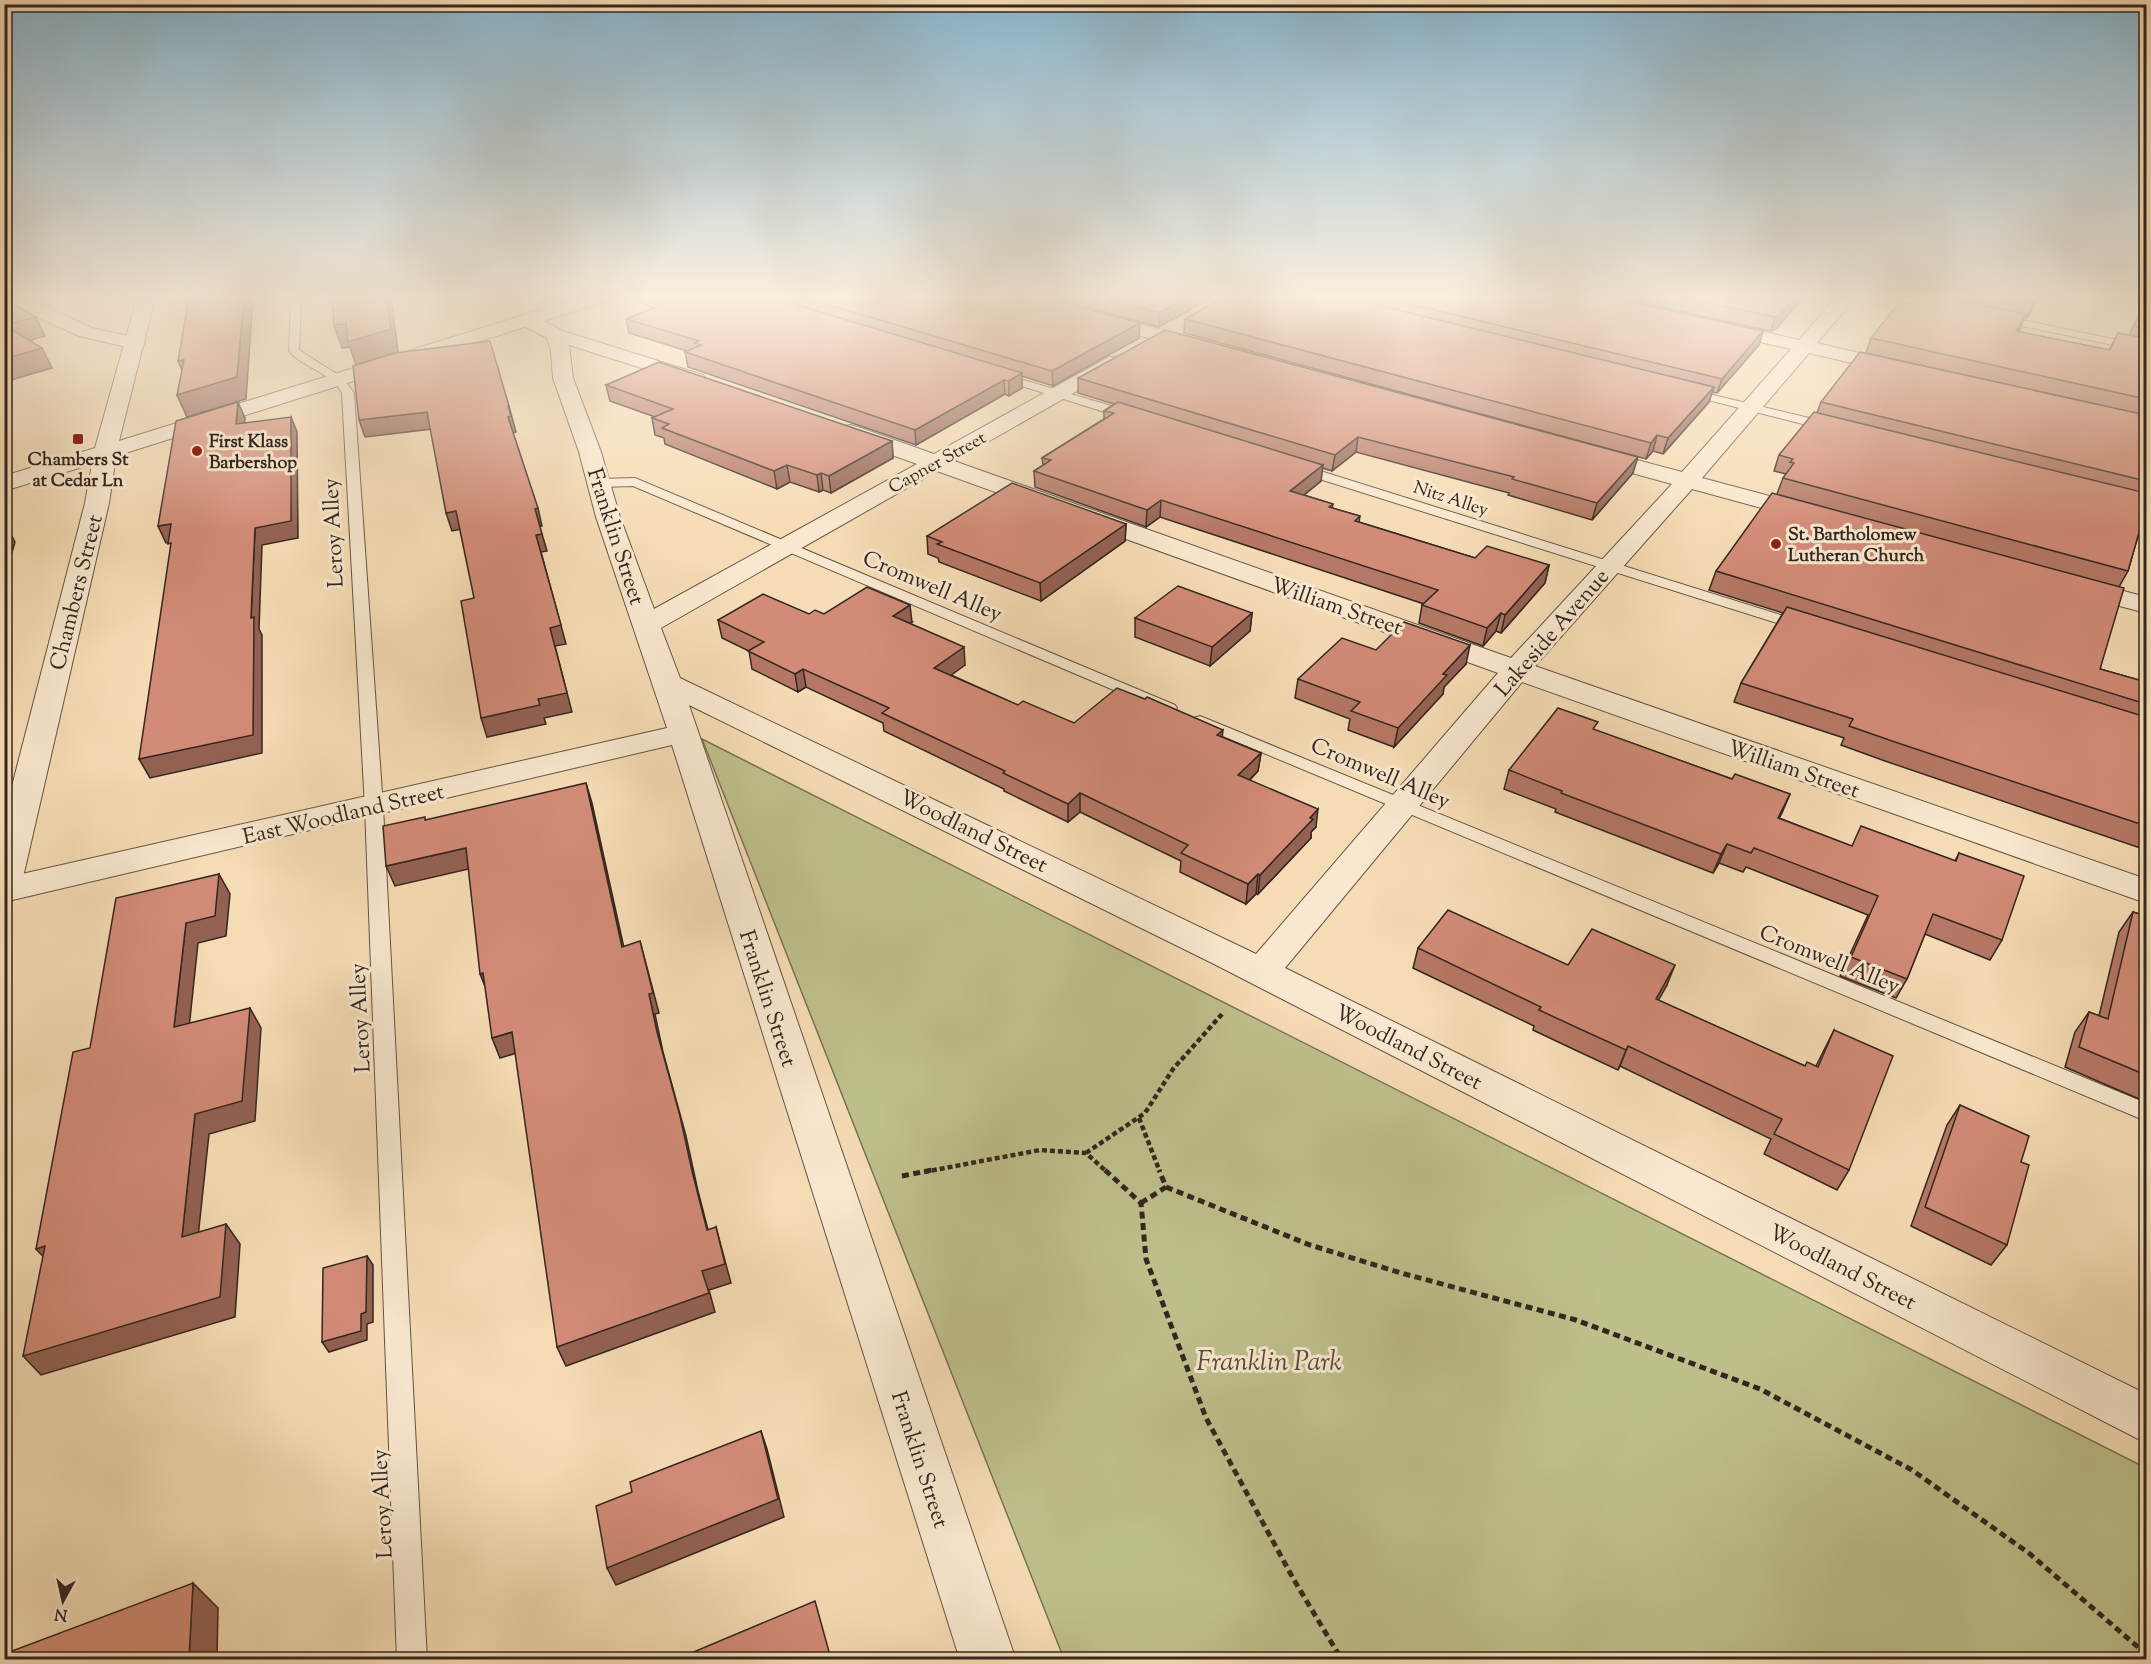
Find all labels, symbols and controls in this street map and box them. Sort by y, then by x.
street label: Capner Street [884,426,992,501]
place label: First Klass Barbershop [209,430,297,477]
marker: Chambers St at Cedar Ln [71,432,85,446]
marker: First Klass Barbershop [190,444,204,458]
place label: Chambers St at Cedar Ln [28,448,129,495]
street label: Franklin Street [577,464,651,610]
street label: Nitz Alley [1409,476,1491,524]
street label: Leroy Alley [316,477,354,588]
street label: Chambers Street [43,511,113,674]
place label: St. Bartholomew Lutheran Church [1788,523,1925,570]
marker: St. Bartholomew Lutheran Church [1769,537,1783,551]
street label: Cromwell Alley [857,544,1007,632]
street label: Lakeside Avenue [1488,563,1618,705]
street label: William Street [1266,570,1407,646]
street label: Cromwell Alley [1305,731,1455,819]
street label: William Street [1723,733,1864,809]
street label: East Woodland Street [240,777,448,855]
street label: Woodland Street [893,783,1053,883]
street label: Cromwell Alley [1754,918,1904,1004]
street label: Franklin Street [729,926,803,1072]
street label: Leroy Alley [343,962,381,1073]
street label: Woodland Street [1328,998,1487,1100]
street label: Woodland Street [1762,1218,1921,1320]
park label: Franklin Park [1196,1344,1342,1383]
street label: Franklin Street [881,1387,955,1533]
street label: Leroy Alley [365,1448,403,1559]
north arrow [33,1571,93,1631]
text: N [53,1601,69,1626]

